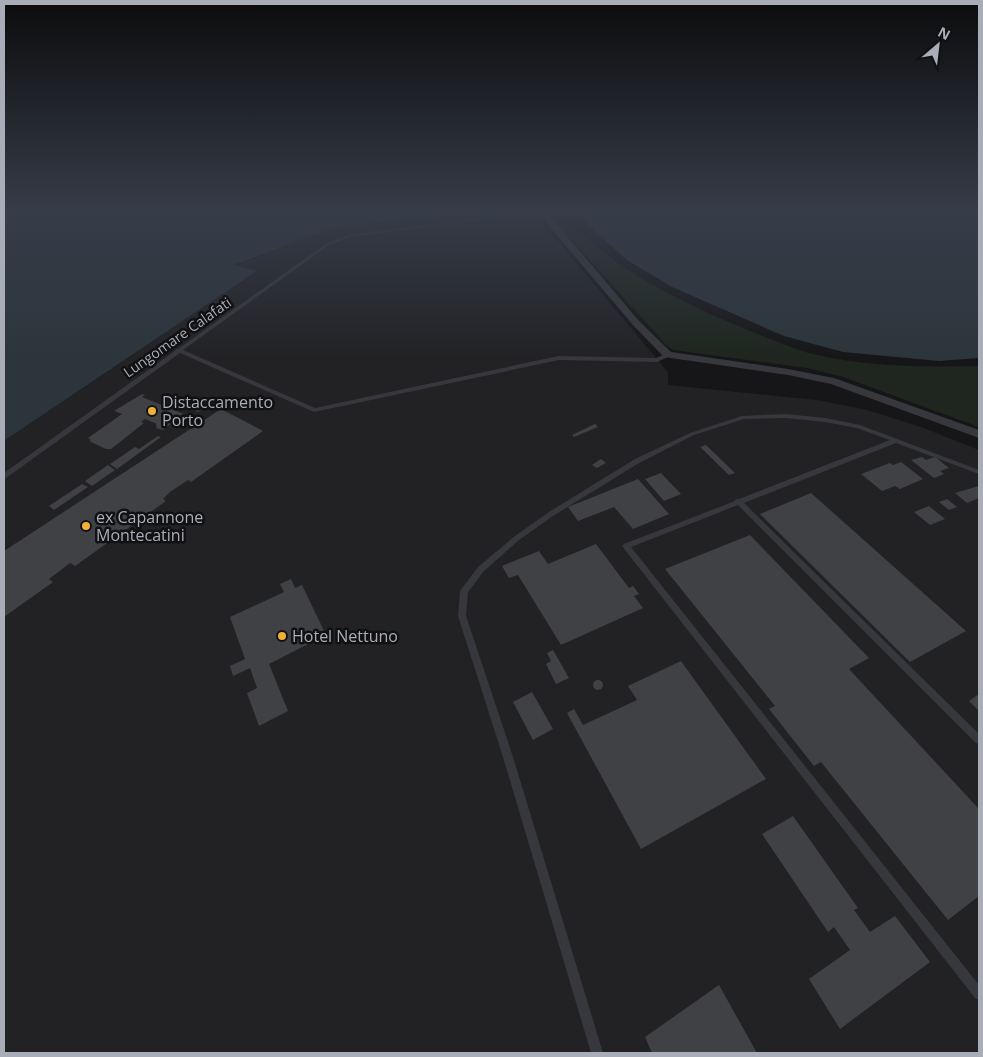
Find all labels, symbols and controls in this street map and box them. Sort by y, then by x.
north arrow [913,20,963,70]
text: N [935,22,954,44]
street label: Lungomare Calafati [119,293,235,381]
place label: Distaccamento Porto [162,391,273,431]
marker: Distaccamento Porto [146,405,158,417]
place label: ex Capannone Montecatini [96,506,203,546]
marker: ex Capannone Montecatini [80,520,92,532]
place label: Hotel Nettuno [292,625,398,647]
marker: Hotel Nettuno [276,630,288,642]

